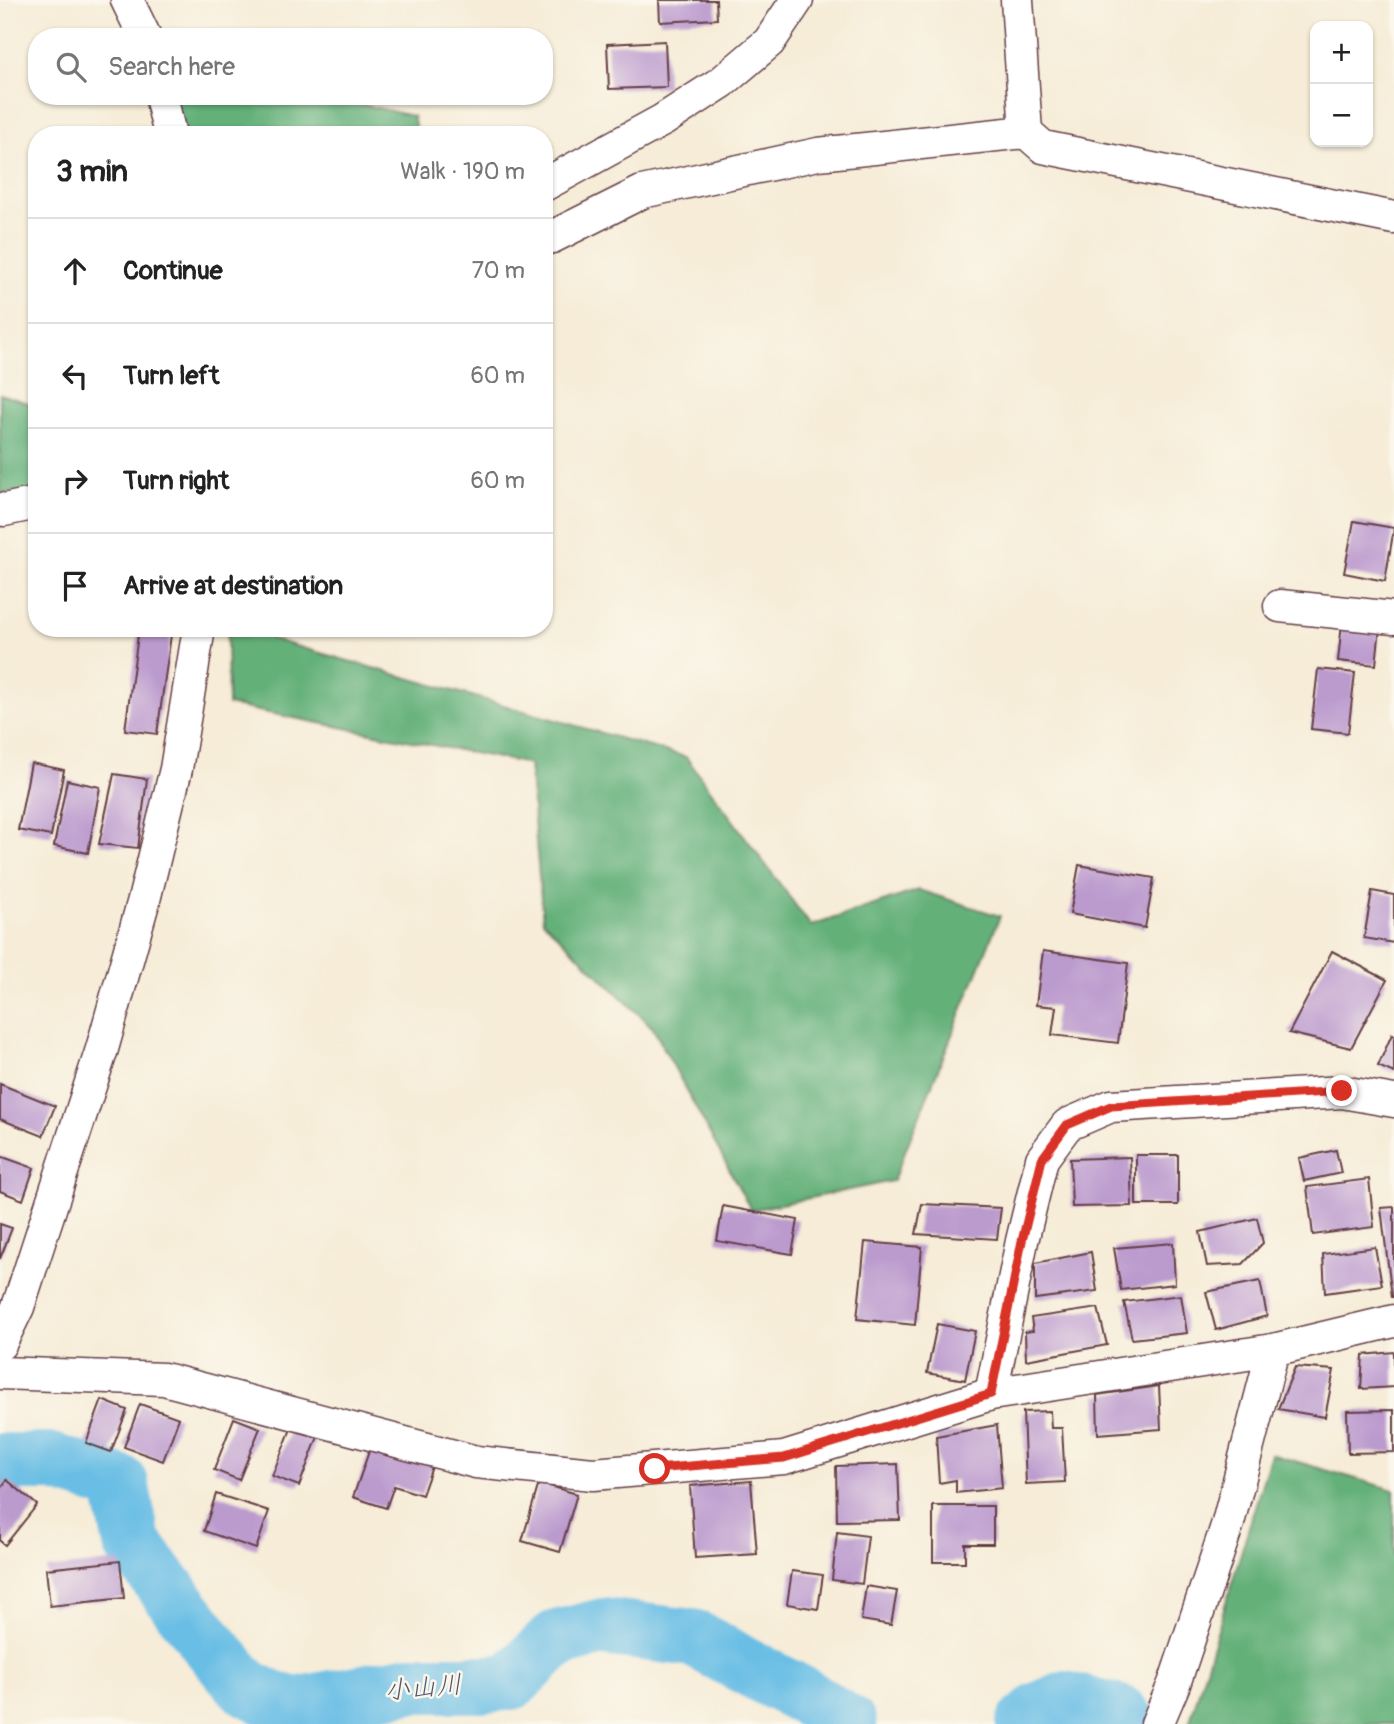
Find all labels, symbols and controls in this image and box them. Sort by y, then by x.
map controls [1310,21,1373,147]
button: + [1310,21,1373,84]
search box [28,28,553,105]
icon: search [52,48,90,86]
text: Search here [108,51,235,83]
button: − [1310,84,1373,147]
text: 3 min [56,153,128,190]
text: Walk · 190 m [400,157,525,186]
icon: ahead [56,252,94,290]
text: Continue [123,255,223,287]
text: 70 m [472,256,525,285]
icon: left [56,357,94,395]
text: Turn left [123,360,219,392]
text: 60 m [470,361,525,390]
icon: right [56,462,94,500]
text: Turn right [123,465,229,497]
text: 60 m [470,466,525,495]
icon: arrive [56,567,94,605]
text: Arrive at destination [123,570,343,602]
route end [1326,1075,1357,1106]
route start [639,1453,670,1484]
water label: 小山川 [383,1669,463,1707]

